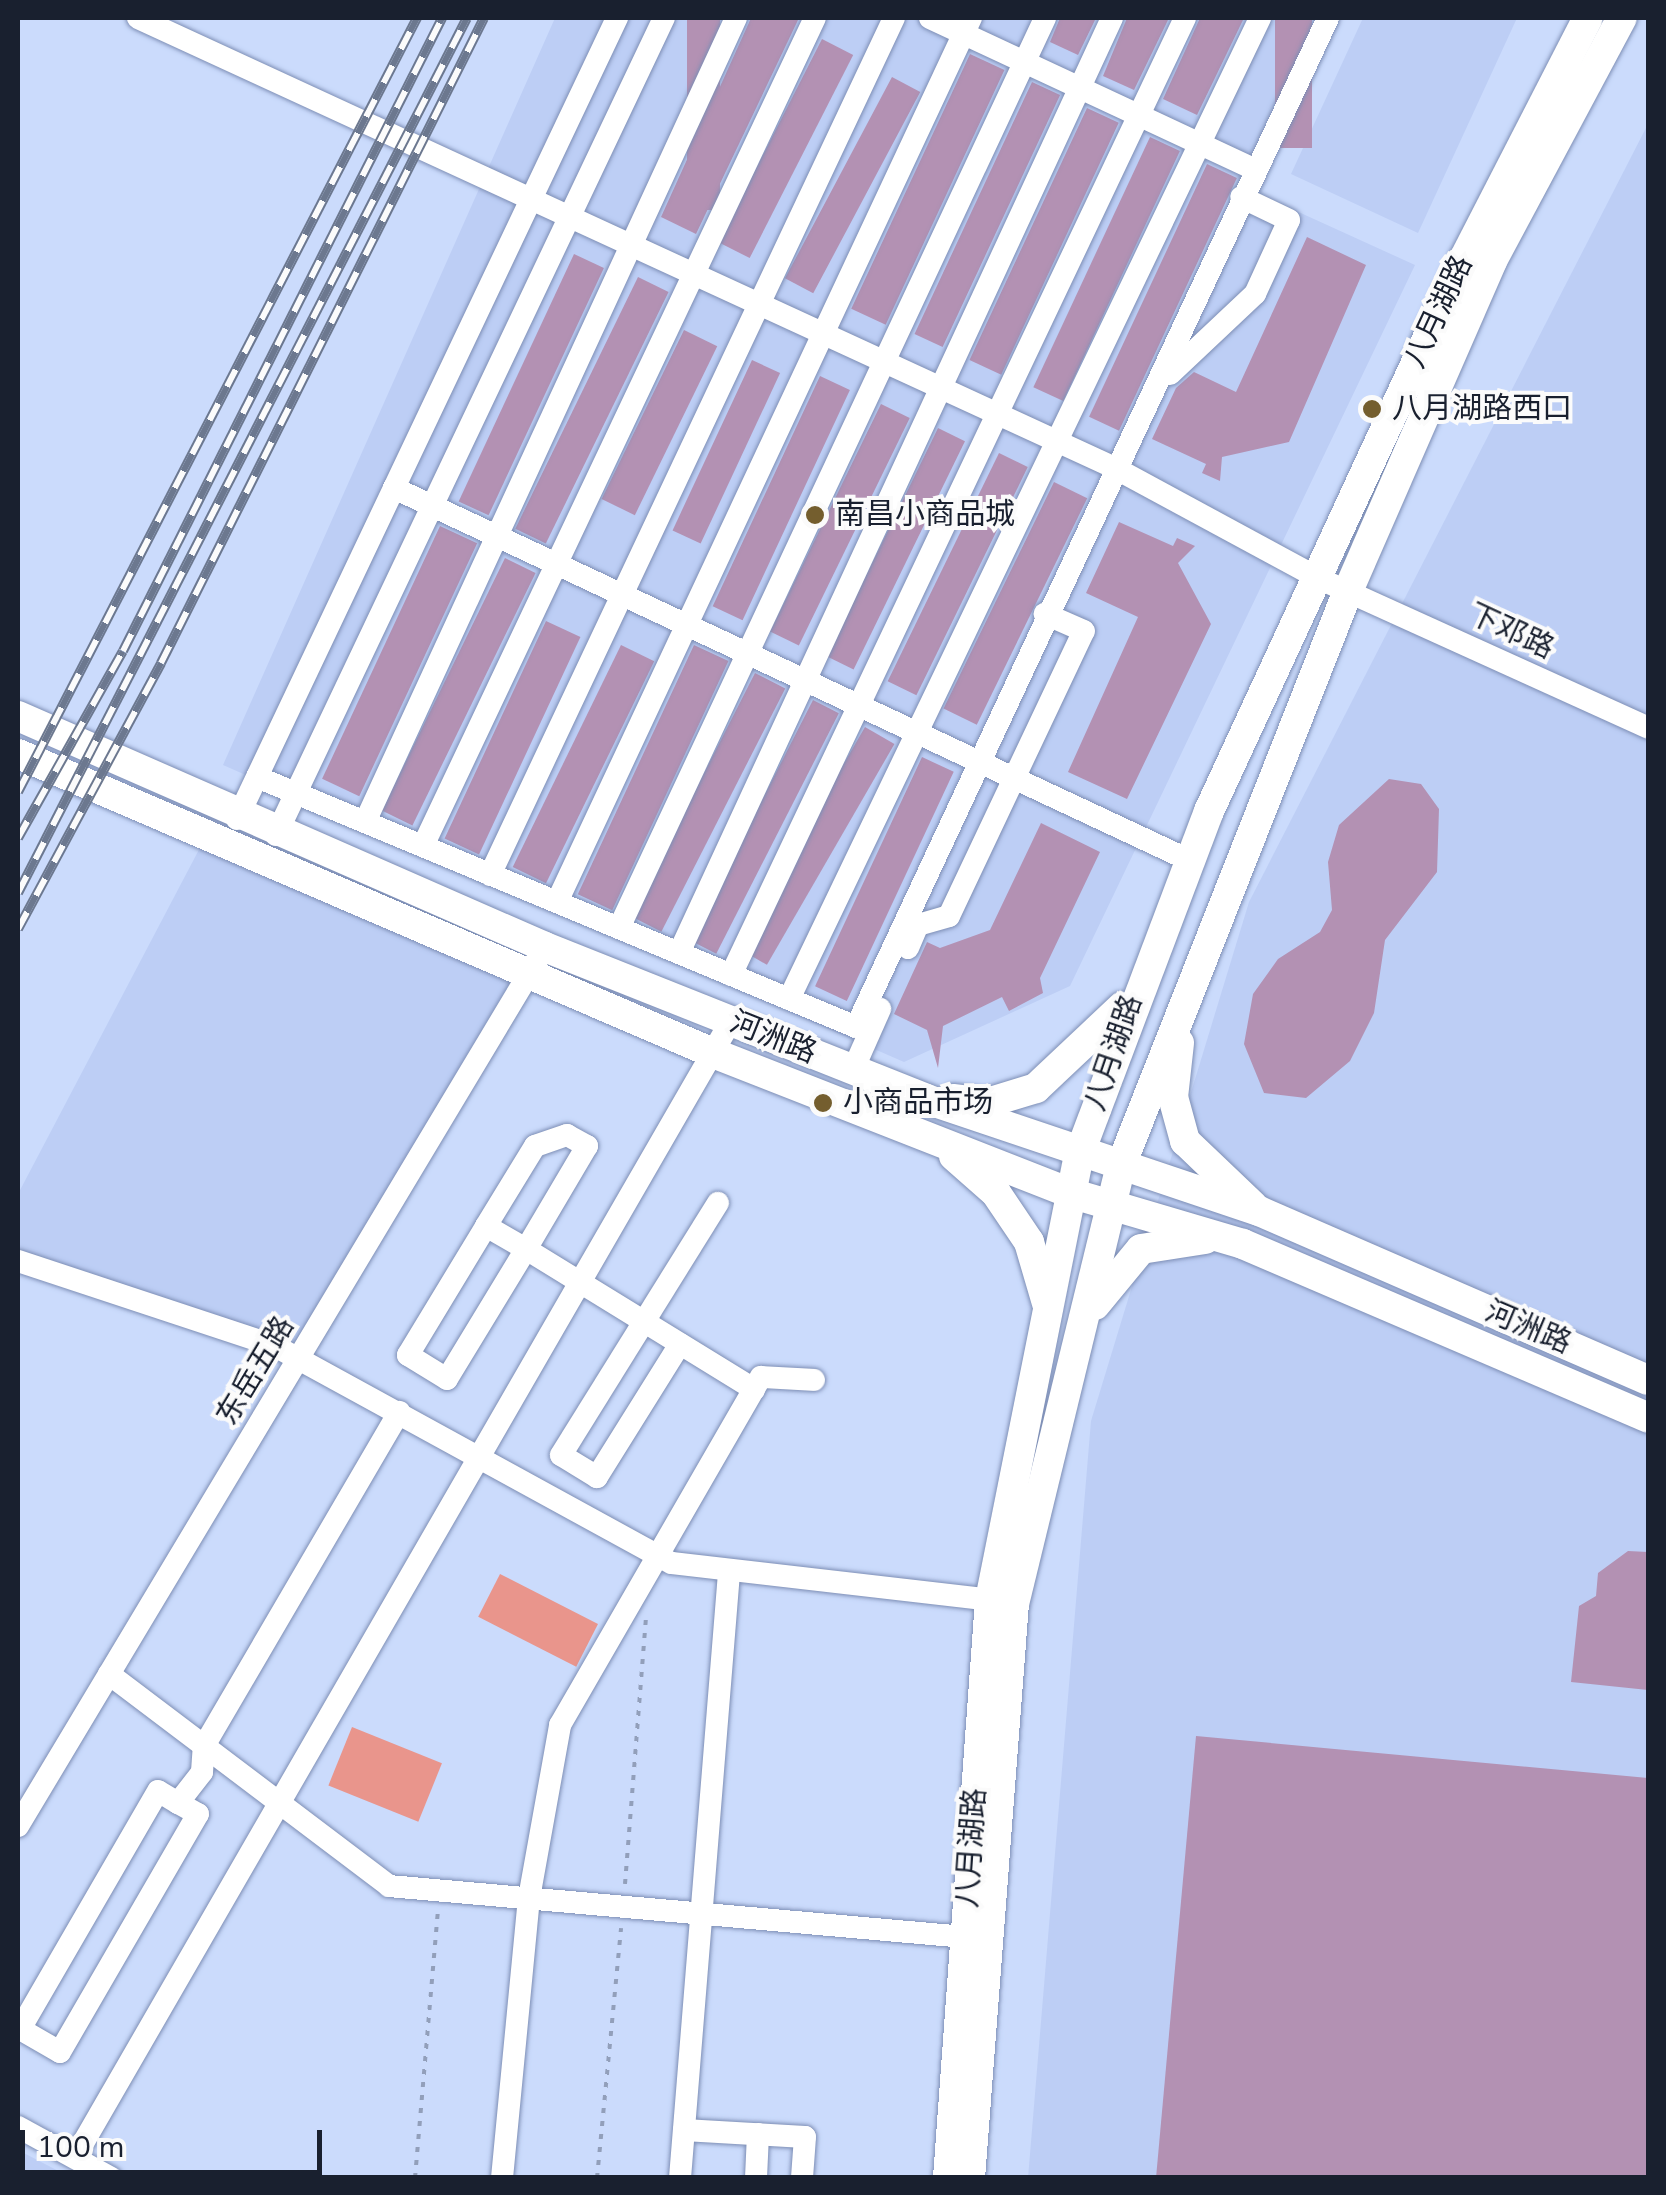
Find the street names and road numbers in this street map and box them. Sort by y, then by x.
street label: 八月湖路 [1397,250,1481,374]
street label: 下邓路 [1463,597,1559,667]
street label: 八月湖路 [1077,990,1151,1116]
street label: 河洲路 [725,1004,821,1072]
street label: 河洲路 [1480,1294,1576,1362]
street label: 东岳五路 [210,1310,302,1432]
street label: 八月湖路 [950,1787,994,1909]

